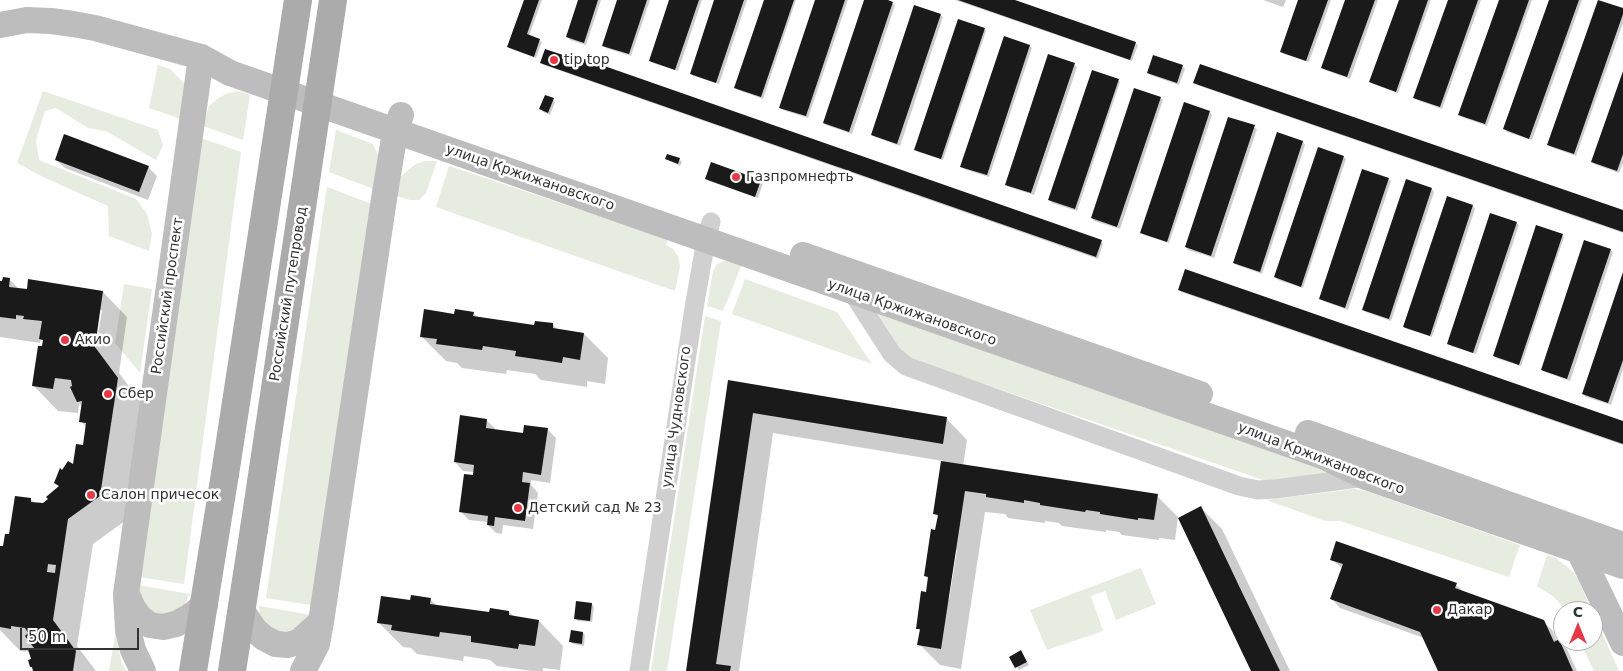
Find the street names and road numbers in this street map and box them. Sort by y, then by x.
street label: улица Кржижановского [443,141,617,215]
street label: Российский путепровод [267,205,311,383]
street label: Российский проспект [149,217,187,375]
street label: улица Кржижановского [825,276,999,350]
street label: улица Чудновского [659,345,695,489]
street label: улица Кржижановского [1235,419,1407,499]

